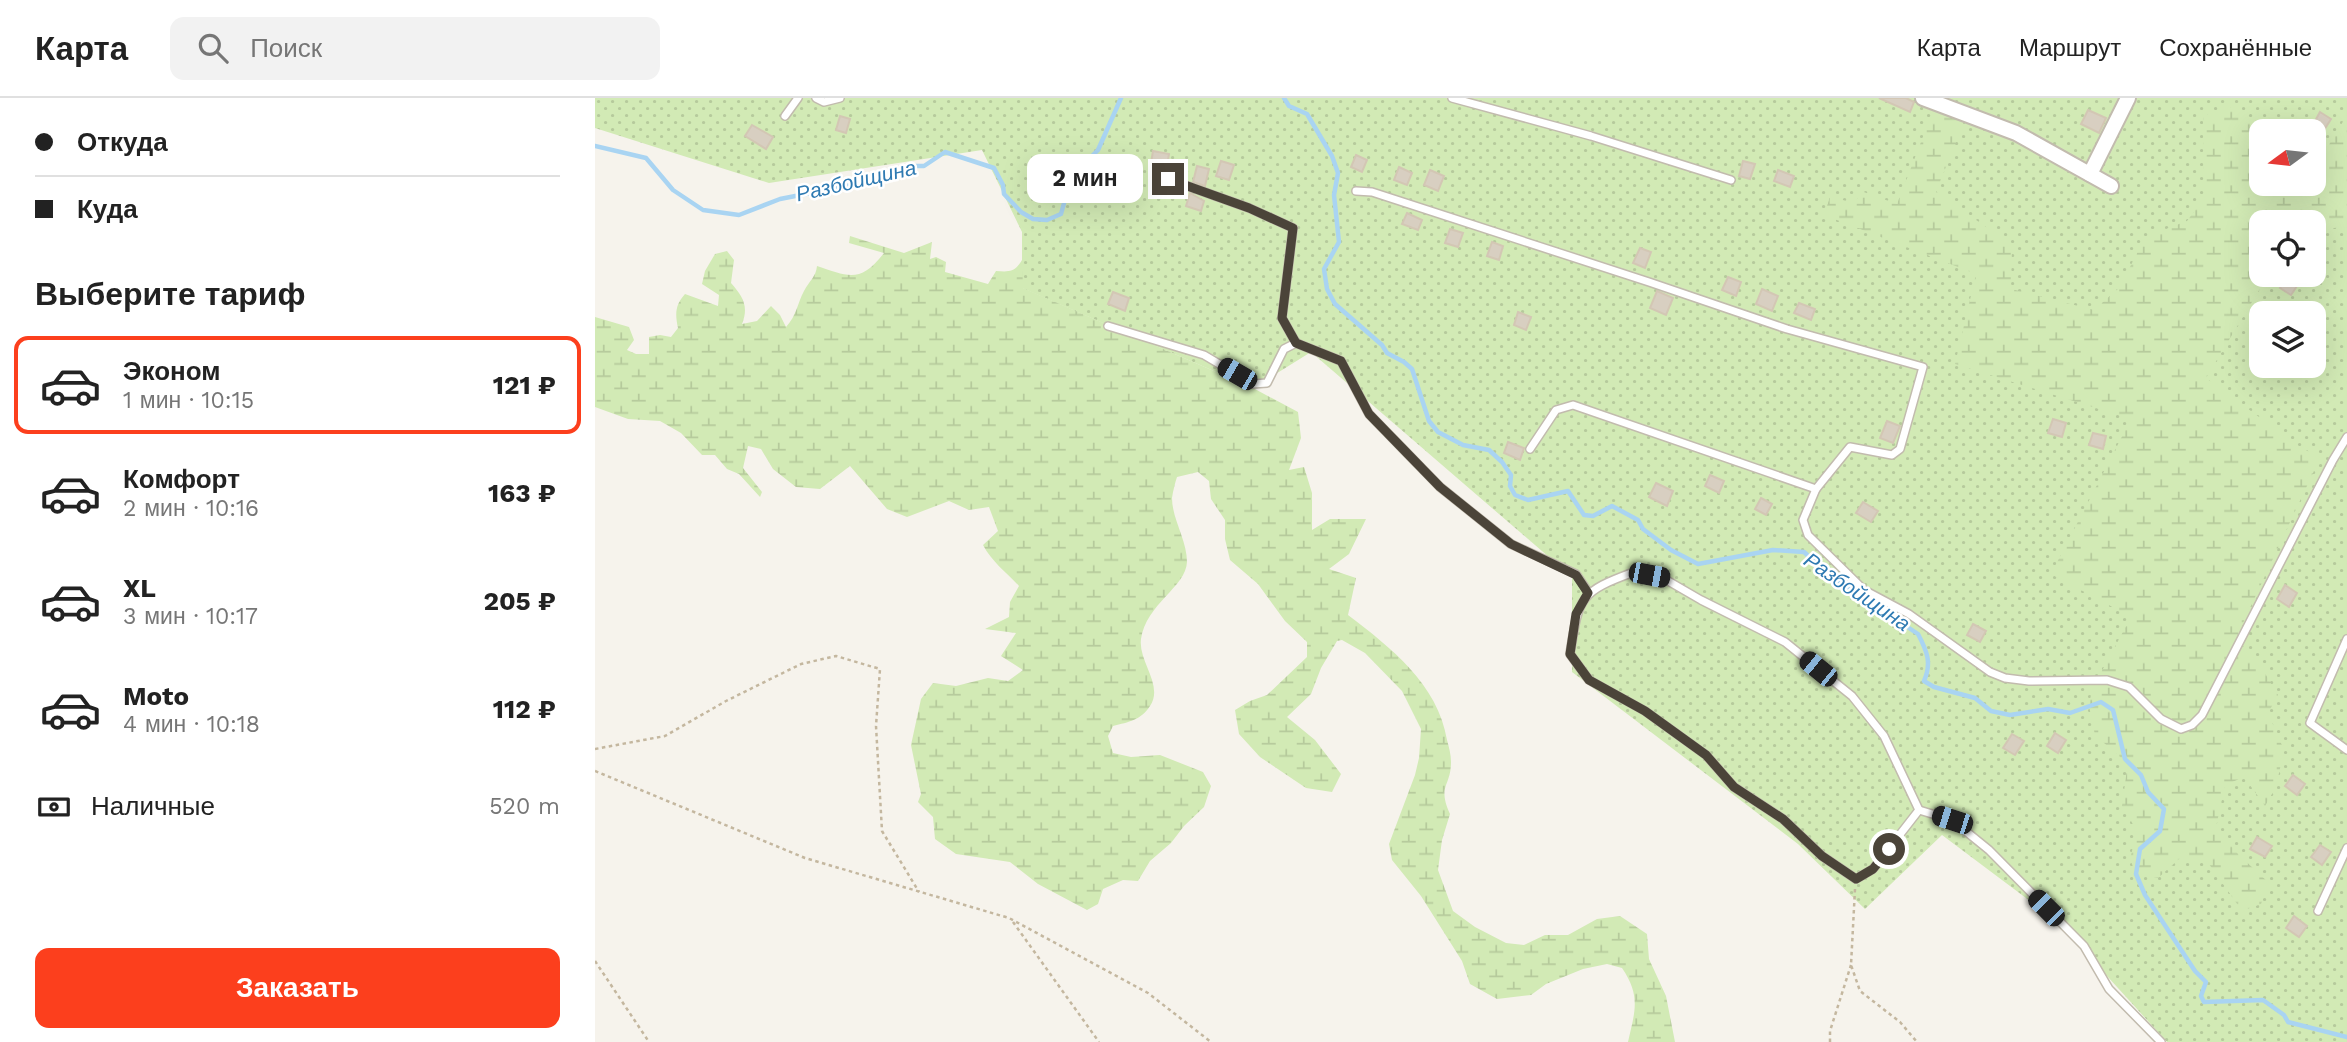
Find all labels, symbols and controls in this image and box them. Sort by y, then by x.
search box [170,17,660,80]
text: Карта [35,29,128,68]
icon: search [194,29,232,67]
text: Поиск [250,33,322,63]
text: Карта [1917,34,1981,62]
text: Маршрут [2019,34,2121,62]
text: Сохранённые [2159,34,2312,62]
north arrow [2249,119,2326,196]
map controls [2249,119,2326,378]
text: Откуда [77,127,168,157]
callout: 2 мин [1028,154,1143,204]
water label: Разбойщина [793,155,918,206]
route end [1152,163,1184,195]
text: 2 мин [1052,165,1118,192]
text: Куда [77,194,138,224]
button: locate [2249,210,2326,287]
text: Выберите тариф [35,275,306,313]
button: layers [2249,301,2326,378]
icon: car [39,354,102,417]
car [1214,354,1261,394]
text: Эконом [123,356,221,386]
text: 121 ₽ [493,370,556,400]
text: 1 мин · 10:15 [123,387,254,414]
icon: car [39,462,102,525]
text: Комфорт [123,464,240,494]
text: 163 ₽ [488,478,556,508]
text: 2 мин · 10:16 [123,495,259,522]
water label: Разбойщина [1799,547,1915,636]
car [1627,561,1672,589]
icon: car [39,570,102,633]
text: XL [123,573,156,603]
text: 205 ₽ [483,586,556,616]
text: 3 мин · 10:17 [123,603,258,630]
car [1796,648,1841,690]
icon: car [39,678,102,741]
text: Moto [123,681,189,711]
text: 112 ₽ [493,694,556,724]
text: 4 мин · 10:18 [123,711,260,738]
icon: cash [35,788,73,826]
text: Наличные [91,791,215,821]
text: 520 m [489,793,560,820]
car [1929,804,1976,836]
route start [1873,833,1905,865]
car [2024,886,2069,930]
button: Заказать [35,948,560,1028]

